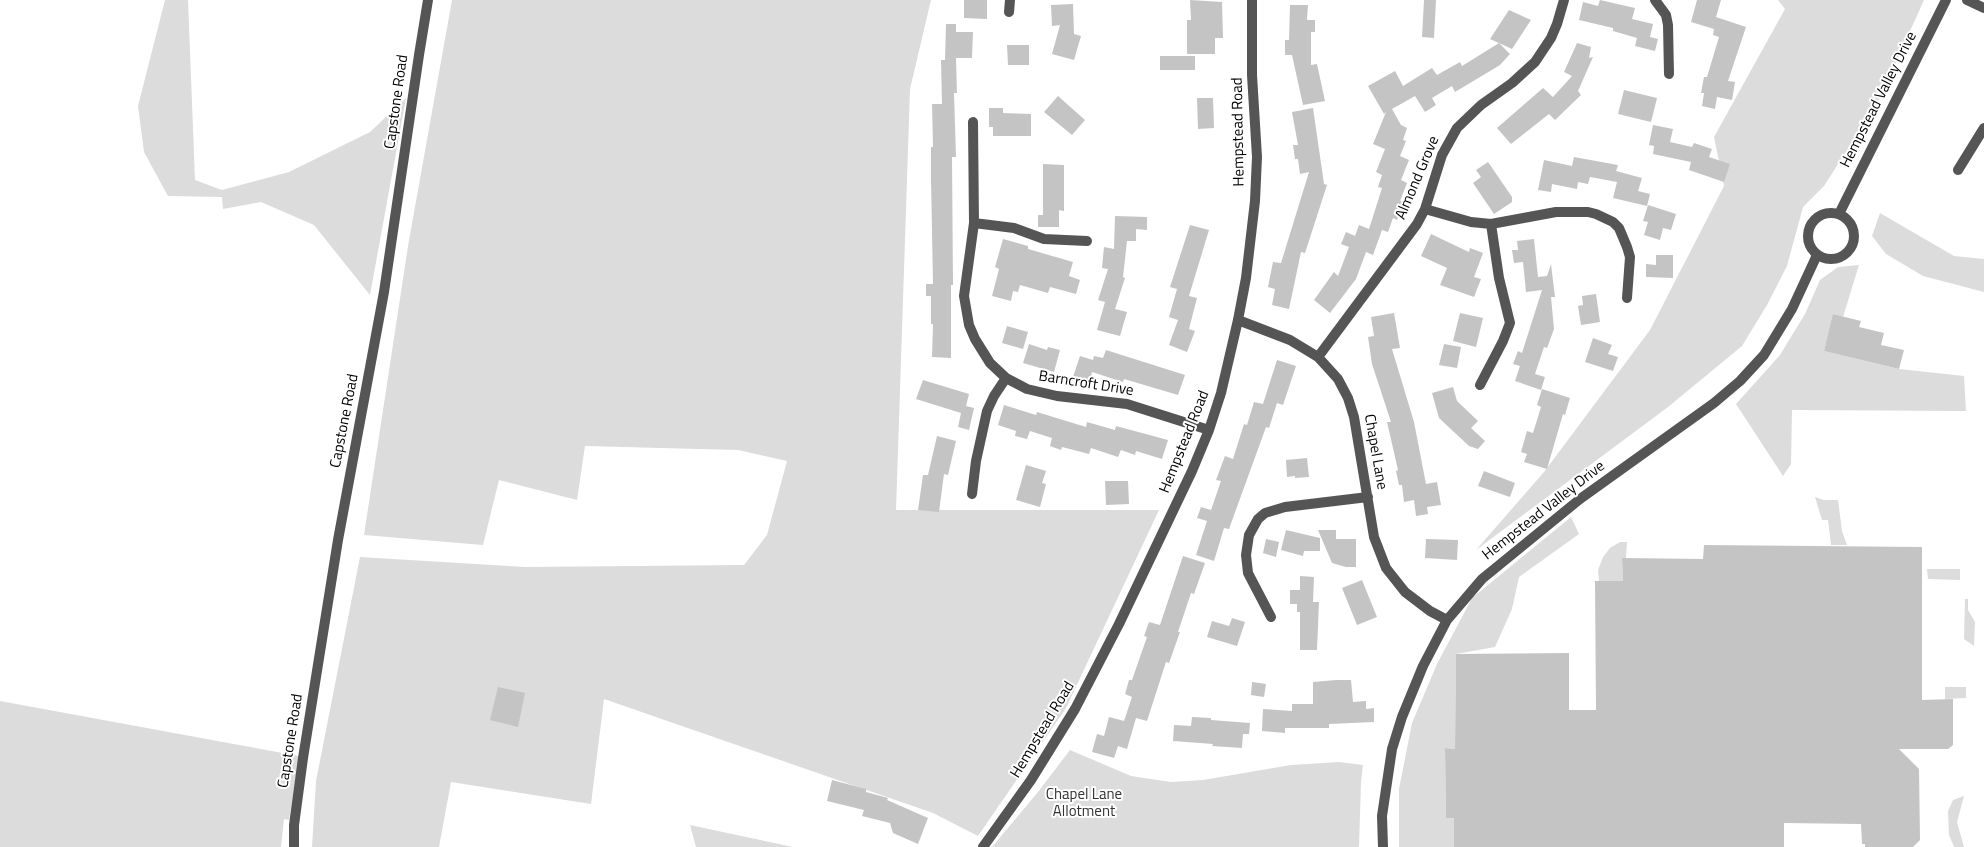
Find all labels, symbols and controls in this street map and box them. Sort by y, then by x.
street label: Hempstead Valley Drive [1837,29,1921,171]
street label: Capstone Road [381,54,413,150]
street label: Hempstead Road [1229,77,1249,187]
street label: Almond Grove [1392,134,1444,222]
street label: Barncroft Drive [1037,368,1135,400]
street label: Capstone Road [327,373,363,469]
street label: Hempstead Road [1156,388,1214,496]
street label: Chapel Lane [1360,413,1390,491]
street label: Hempstead Valley Drive [1479,458,1609,564]
street label: Hempstead Road [1007,679,1079,781]
street label: Capstone Road [275,693,307,789]
park label: Chapel Lane Allotment [1046,786,1122,821]

